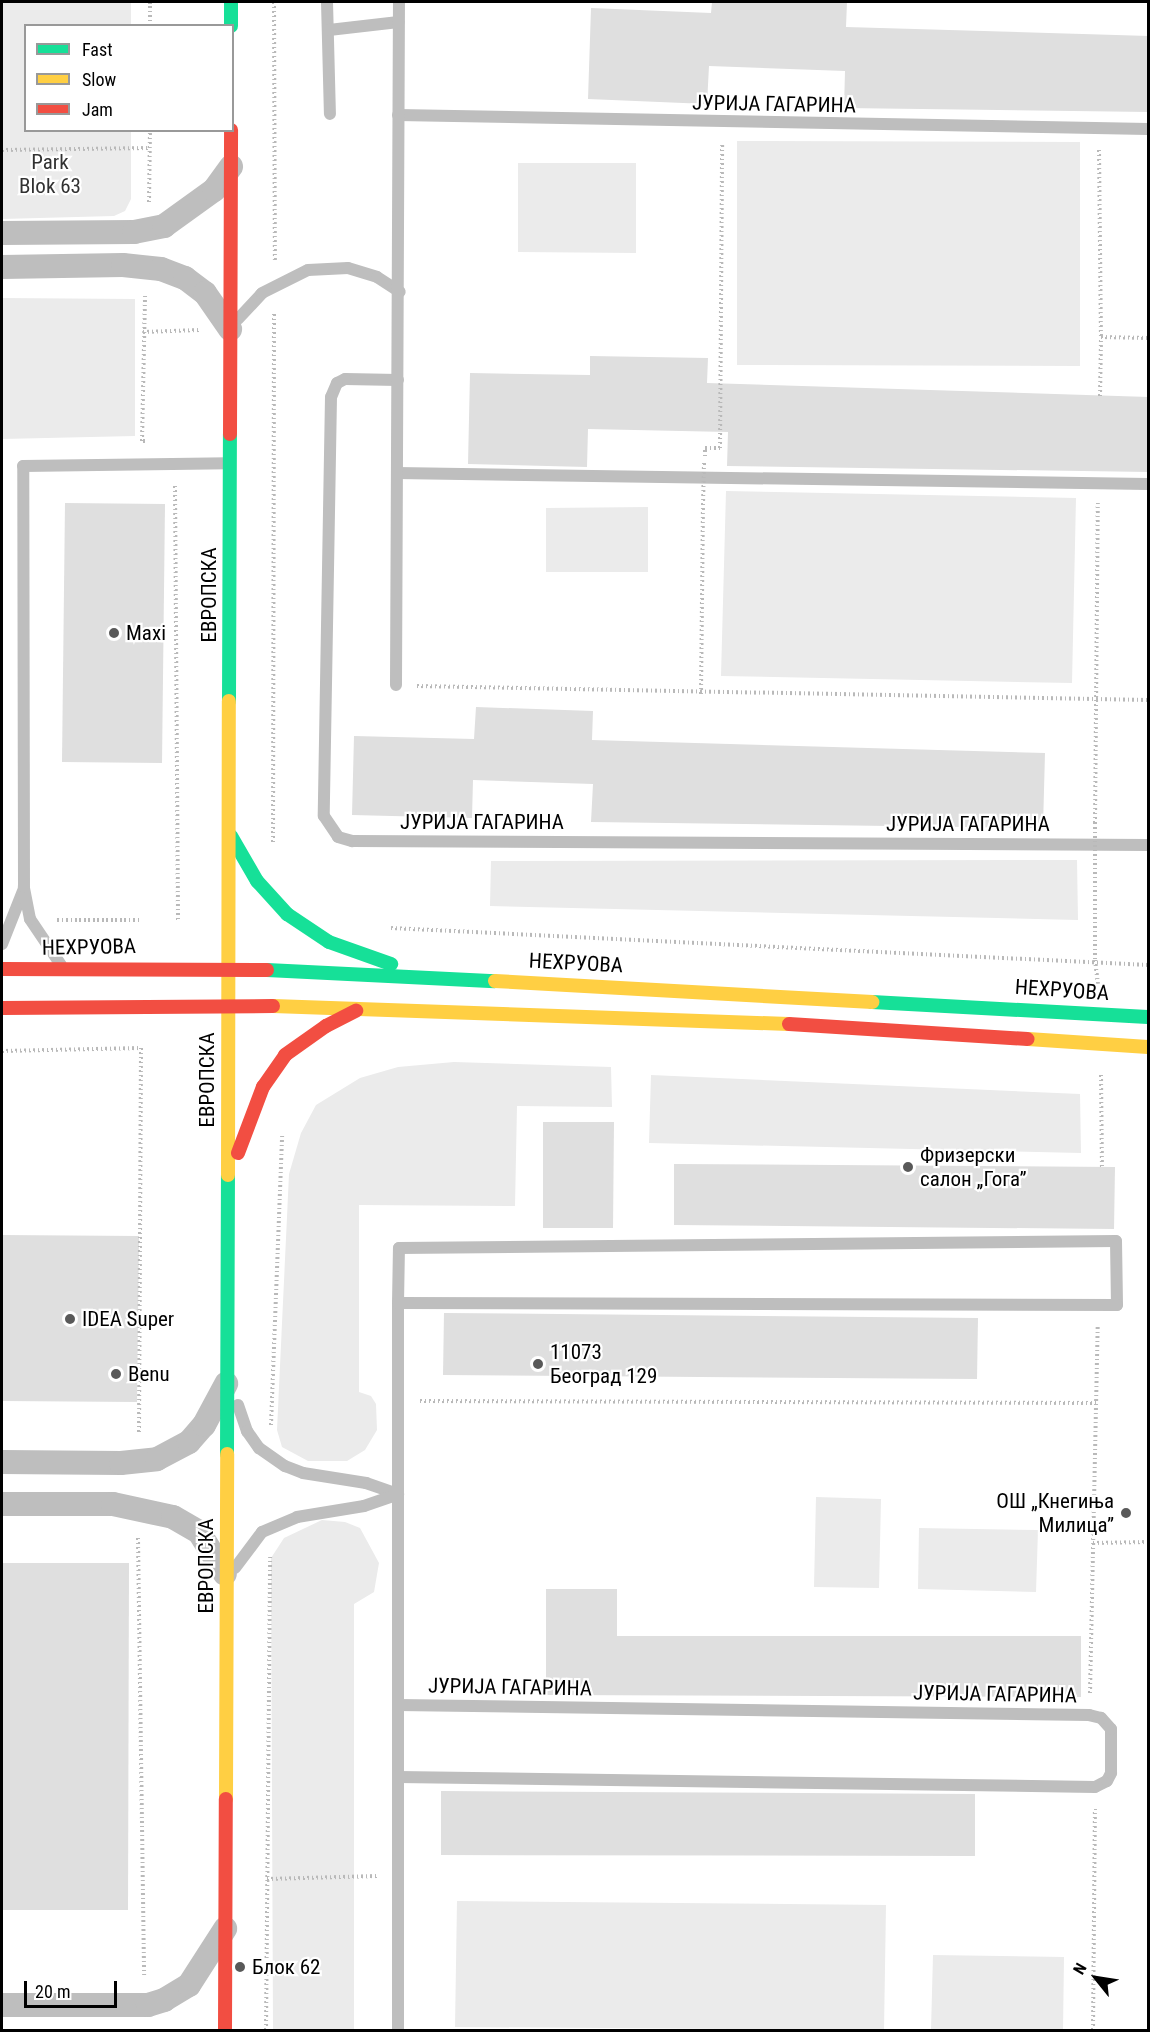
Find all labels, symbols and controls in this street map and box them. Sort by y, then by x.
legend [24,24,234,132]
text: Fast [82,39,113,60]
text: Slow [82,69,116,90]
street label: ЈУРИЈА ГАГАРИНА [692,90,856,118]
text: Jam [82,99,113,120]
park label: Park Blok 63 [19,149,81,199]
street label: ЕВРОПСКА [196,548,222,642]
place label: Maxi [126,620,166,646]
marker: Maxi [107,626,121,640]
street label: ЈУРИЈА ГАГАРИНА [400,809,564,835]
street label: ЈУРИЈА ГАГАРИНА [886,811,1050,837]
street label: НЕХРУОВА [42,934,136,960]
street label: НЕХРУОВА [528,948,624,978]
street label: НЕХРУОВА [1014,974,1110,1006]
street label: ЕВРОПСКА [194,1033,220,1127]
place label: Фризерски салон „Гога” [920,1142,1027,1192]
marker: Фризерски салон „Гога” [901,1160,915,1174]
place label: IDEA Super [82,1306,174,1332]
marker: IDEA Super [63,1312,77,1326]
place label: 11073 Београд 129 [550,1339,657,1389]
marker: 11073 Београд 129 [531,1357,545,1371]
place label: Benu [128,1361,170,1387]
marker: Benu [109,1367,123,1381]
place label: ОШ „Кнегиња Милица” [996,1488,1114,1538]
marker: ОШ „Кнегиња Милица” [1119,1506,1133,1520]
street label: ЕВРОПСКА [193,1519,219,1613]
street label: ЈУРИЈА ГАГАРИНА [428,1673,592,1701]
street label: ЈУРИЈА ГАГАРИНА [913,1680,1077,1708]
north arrow [1066,1948,1126,2008]
place label: Блок 62 [252,1954,320,1980]
marker: Блок 62 [233,1960,247,1974]
text: N [1069,1960,1091,1978]
scale bar [27,1969,120,2007]
text: 20 m [35,1981,70,2002]

